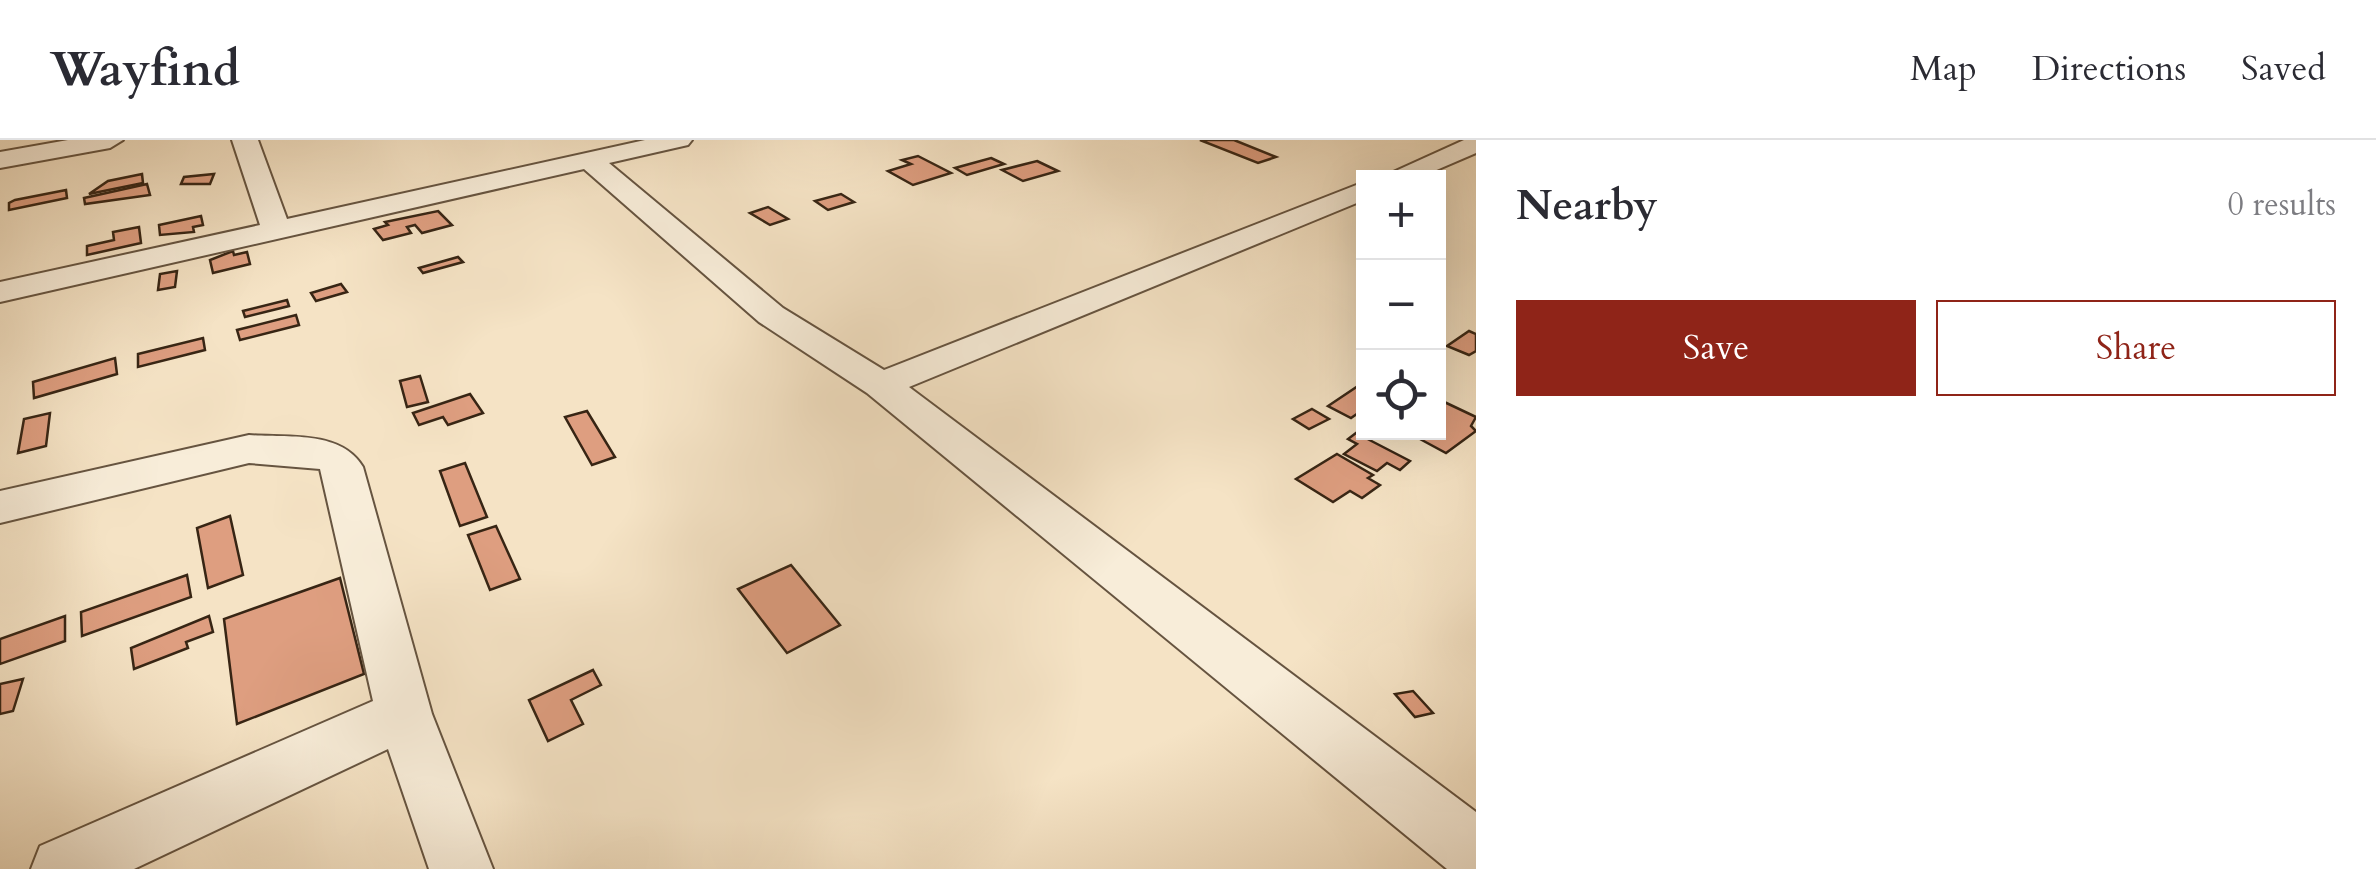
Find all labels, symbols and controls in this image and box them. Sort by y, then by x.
text: Wayfind [50,37,240,102]
text: Map [1910,45,1977,93]
text: Directions [2032,45,2186,93]
text: Saved [2241,45,2326,93]
map controls [1356,170,1446,440]
button: + [1356,170,1446,260]
text: Nearby [1516,177,1658,234]
text: 0 results [2228,183,2336,227]
button: − [1356,260,1446,350]
button: Save [1516,300,1916,396]
button: Share [1936,300,2336,396]
button: locate [1356,350,1446,440]

